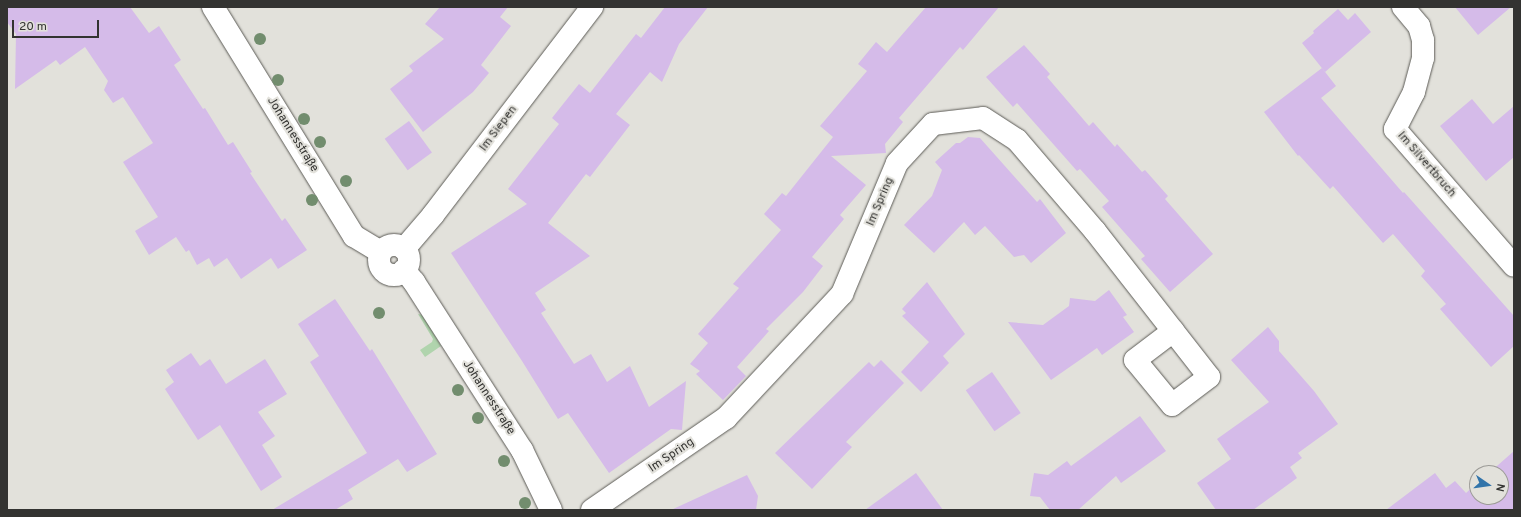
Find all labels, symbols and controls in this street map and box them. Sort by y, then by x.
scale bar [14,12,101,38]
text: 20 m [19,19,47,35]
street label: Johannesstraße [263,95,321,175]
street label: Im Siepen [477,103,521,155]
street label: Im Silvertbruch [1394,129,1458,201]
street label: Im Spring [864,175,898,229]
street label: Johannesstraße [459,358,517,438]
street label: Im Spring [647,436,697,476]
north arrow [1469,465,1509,505]
text: N [1492,482,1507,493]

